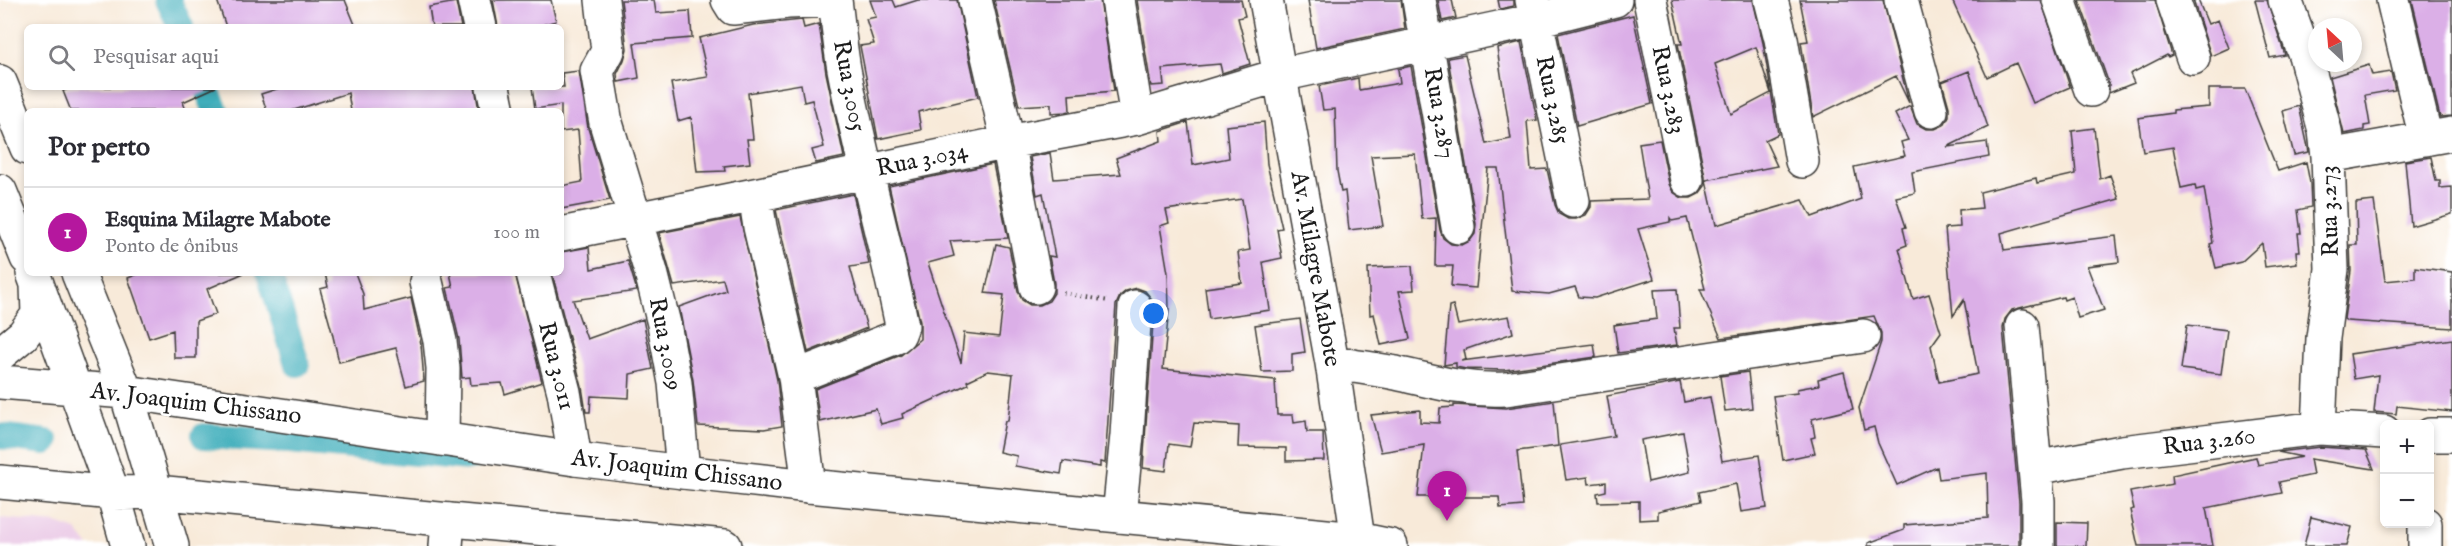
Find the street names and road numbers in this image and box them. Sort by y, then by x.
street label: Rua 3.005 [825,38,873,135]
street label: Rua 3.283 [1643,43,1693,137]
street label: Rua 3.285 [1528,53,1577,147]
street label: Rua 3.287 [1416,65,1462,161]
street label: Rua 3.034 [873,135,971,185]
street label: Rua 3.273 [2313,165,2347,257]
street label: Av. Milagre Mabote [1282,168,1347,369]
street label: Rua 3.009 [641,295,689,393]
street label: Rua 3.011 [530,319,582,413]
street label: Av. Joaquim Chissano [88,376,303,432]
street label: Rua 3.260 [2161,421,2257,463]
street label: Av. Joaquim Chissano [569,443,784,499]

